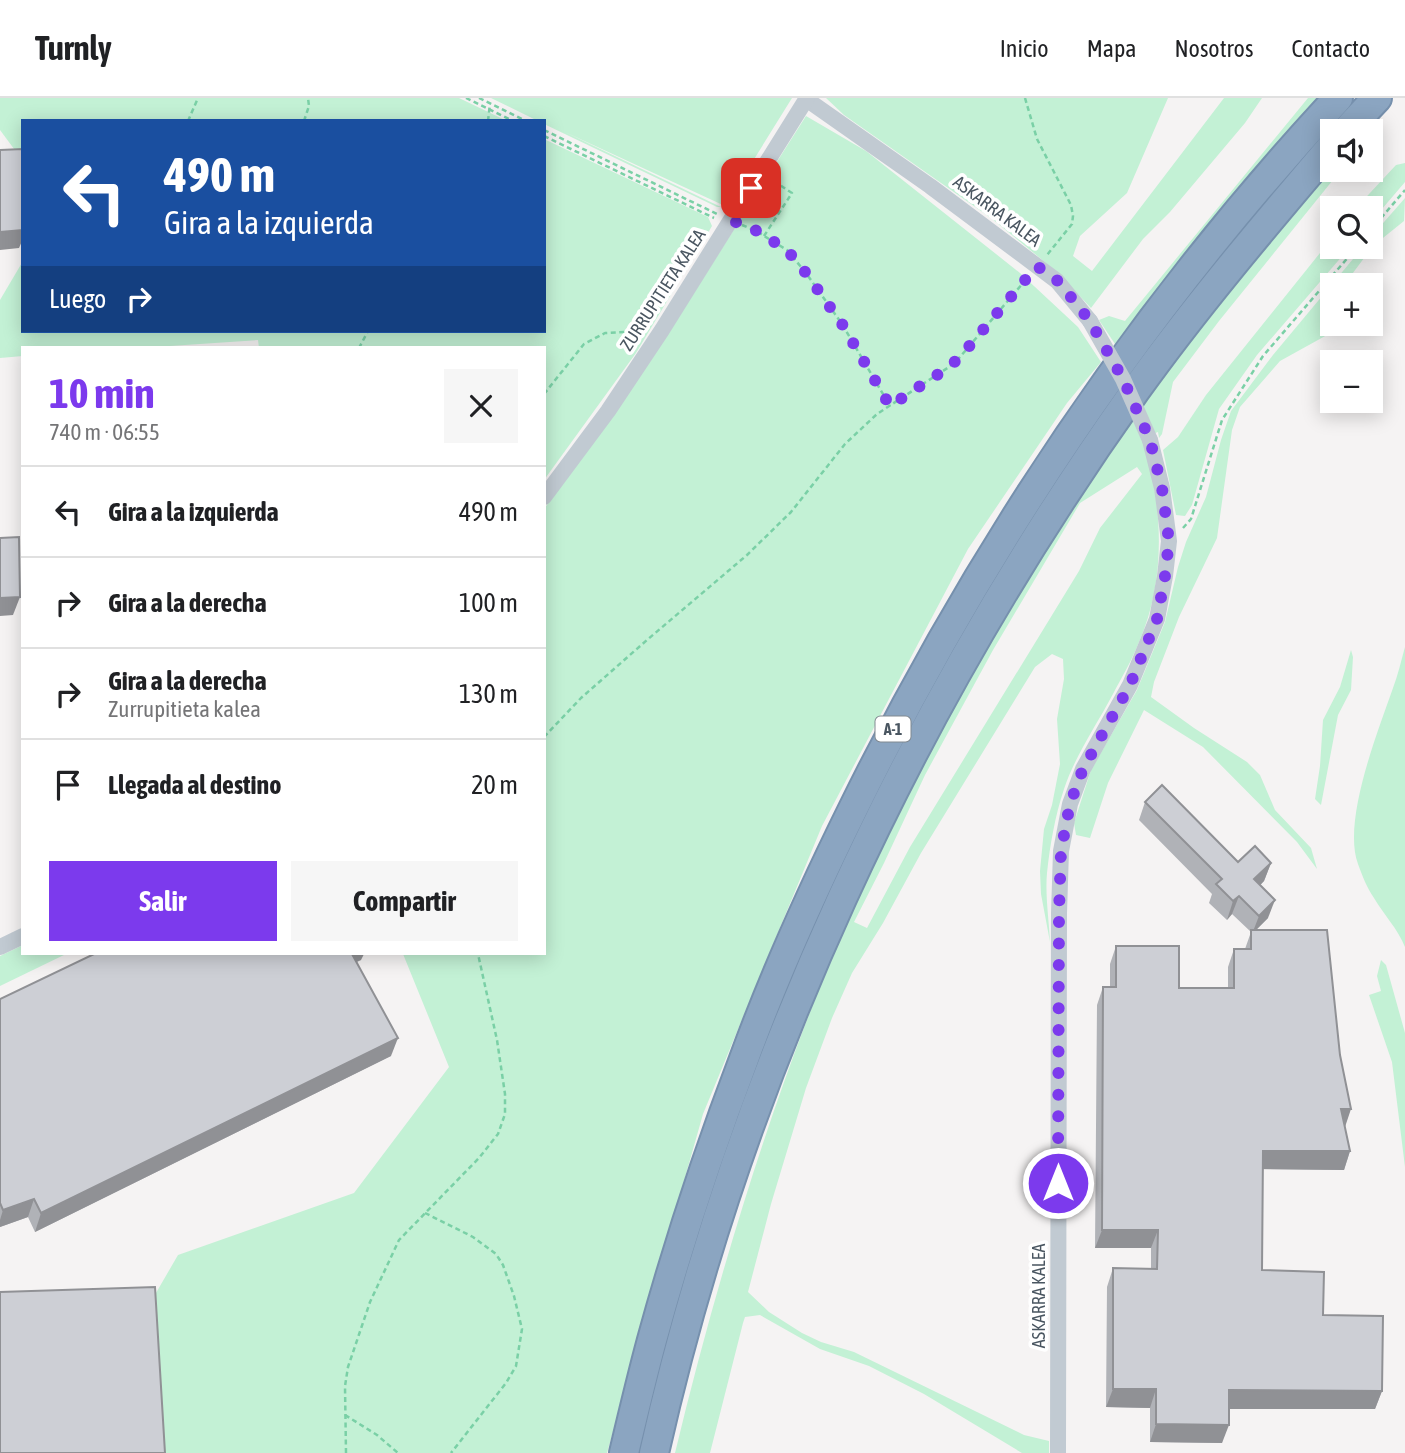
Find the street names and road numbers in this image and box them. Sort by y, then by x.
street label: ASKARRA KALEA [949,171,1045,251]
street label: ZURRUPITIETA KALEA [616,225,710,354]
road number: A-1 [876,716,910,742]
street label: ASKARRA KALEA [1028,1244,1049,1348]

